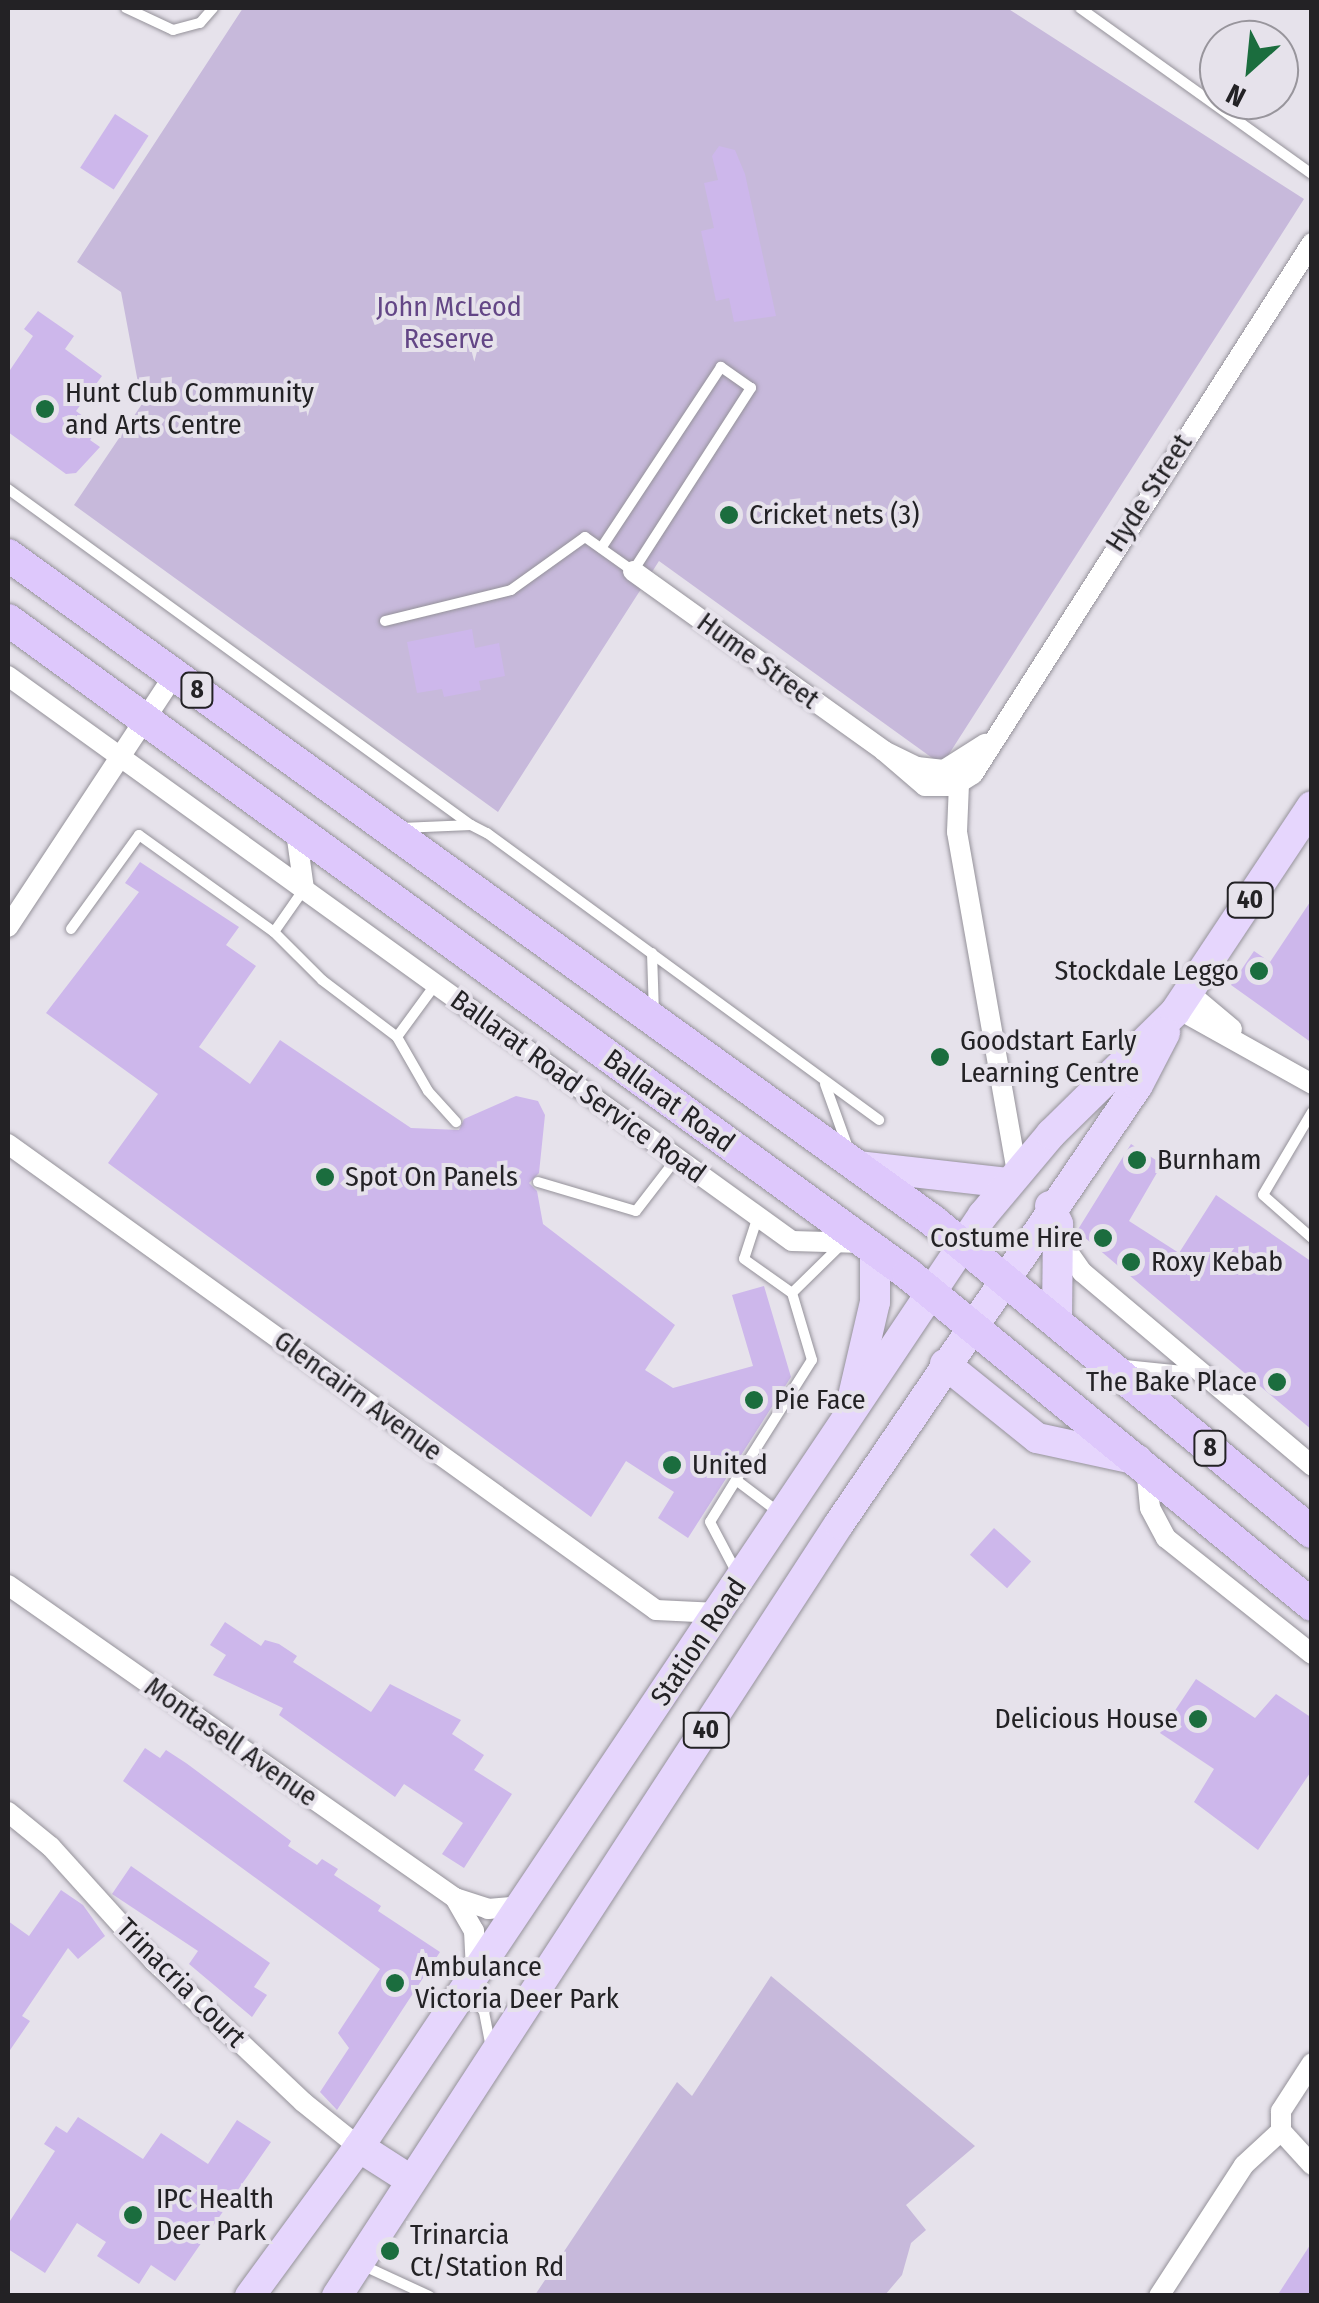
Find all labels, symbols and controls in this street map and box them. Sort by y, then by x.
north arrow [1199,20,1299,120]
text: N [1221,77,1251,114]
park label: John McLeod Reserve [376,290,522,356]
place label: Hunt Club Community and Arts Centre [65,376,314,442]
marker: Hunt Club Community and Arts Centre [34,398,56,420]
street label: Hyde Street [1099,428,1199,558]
place label: Cricket nets (3) [749,498,919,532]
marker: Cricket nets (3) [718,504,740,526]
street label: Hume Street [691,606,825,716]
road number: 8 [180,670,214,710]
road number: 40 [1225,880,1275,920]
place label: Stockdale Leggo [1055,954,1239,988]
marker: Stockdale Leggo [1248,960,1270,982]
street label: Ballarat Road Service Road [444,983,712,1191]
place label: Goodstart Early Learning Centre [960,1024,1139,1090]
street label: Ballarat Road [597,1042,741,1160]
marker: Goodstart Early Learning Centre [929,1046,951,1068]
place label: Burnham [1157,1143,1261,1177]
marker: Burnham [1126,1149,1148,1171]
place label: Spot On Panels [345,1160,518,1194]
marker: Spot On Panels [314,1166,336,1188]
place label: Costume Hire [930,1221,1083,1255]
marker: Costume Hire [1092,1227,1114,1249]
place label: Roxy Kebab [1151,1245,1283,1279]
marker: Roxy Kebab [1120,1251,1142,1273]
street label: Glencairn Avenue [267,1324,449,1468]
place label: The Bake Place [1086,1365,1257,1399]
marker: The Bake Place [1266,1371,1288,1393]
place label: Pie Face [774,1383,866,1417]
marker: Pie Face [743,1389,765,1411]
road number: 8 [1192,1428,1228,1468]
place label: United [692,1448,768,1482]
marker: United [661,1454,683,1476]
street label: Station Road [644,1572,754,1712]
street label: Montasell Avenue [138,1670,324,1814]
place label: Delicious House [994,1702,1178,1736]
marker: Delicious House [1187,1708,1209,1730]
road number: 40 [681,1710,731,1750]
street label: Trinacria Court [110,1912,252,2054]
place label: Ambulance Victoria Deer Park [415,1950,619,2016]
marker: Ambulance Victoria Deer Park [384,1972,406,1994]
place label: IPC Health Deer Park [156,2182,274,2248]
marker: IPC Health Deer Park [120,2202,146,2228]
place label: Trinarcia Ct/Station Rd [410,2218,564,2284]
marker: Trinarcia Ct/Station Rd [379,2240,401,2262]

